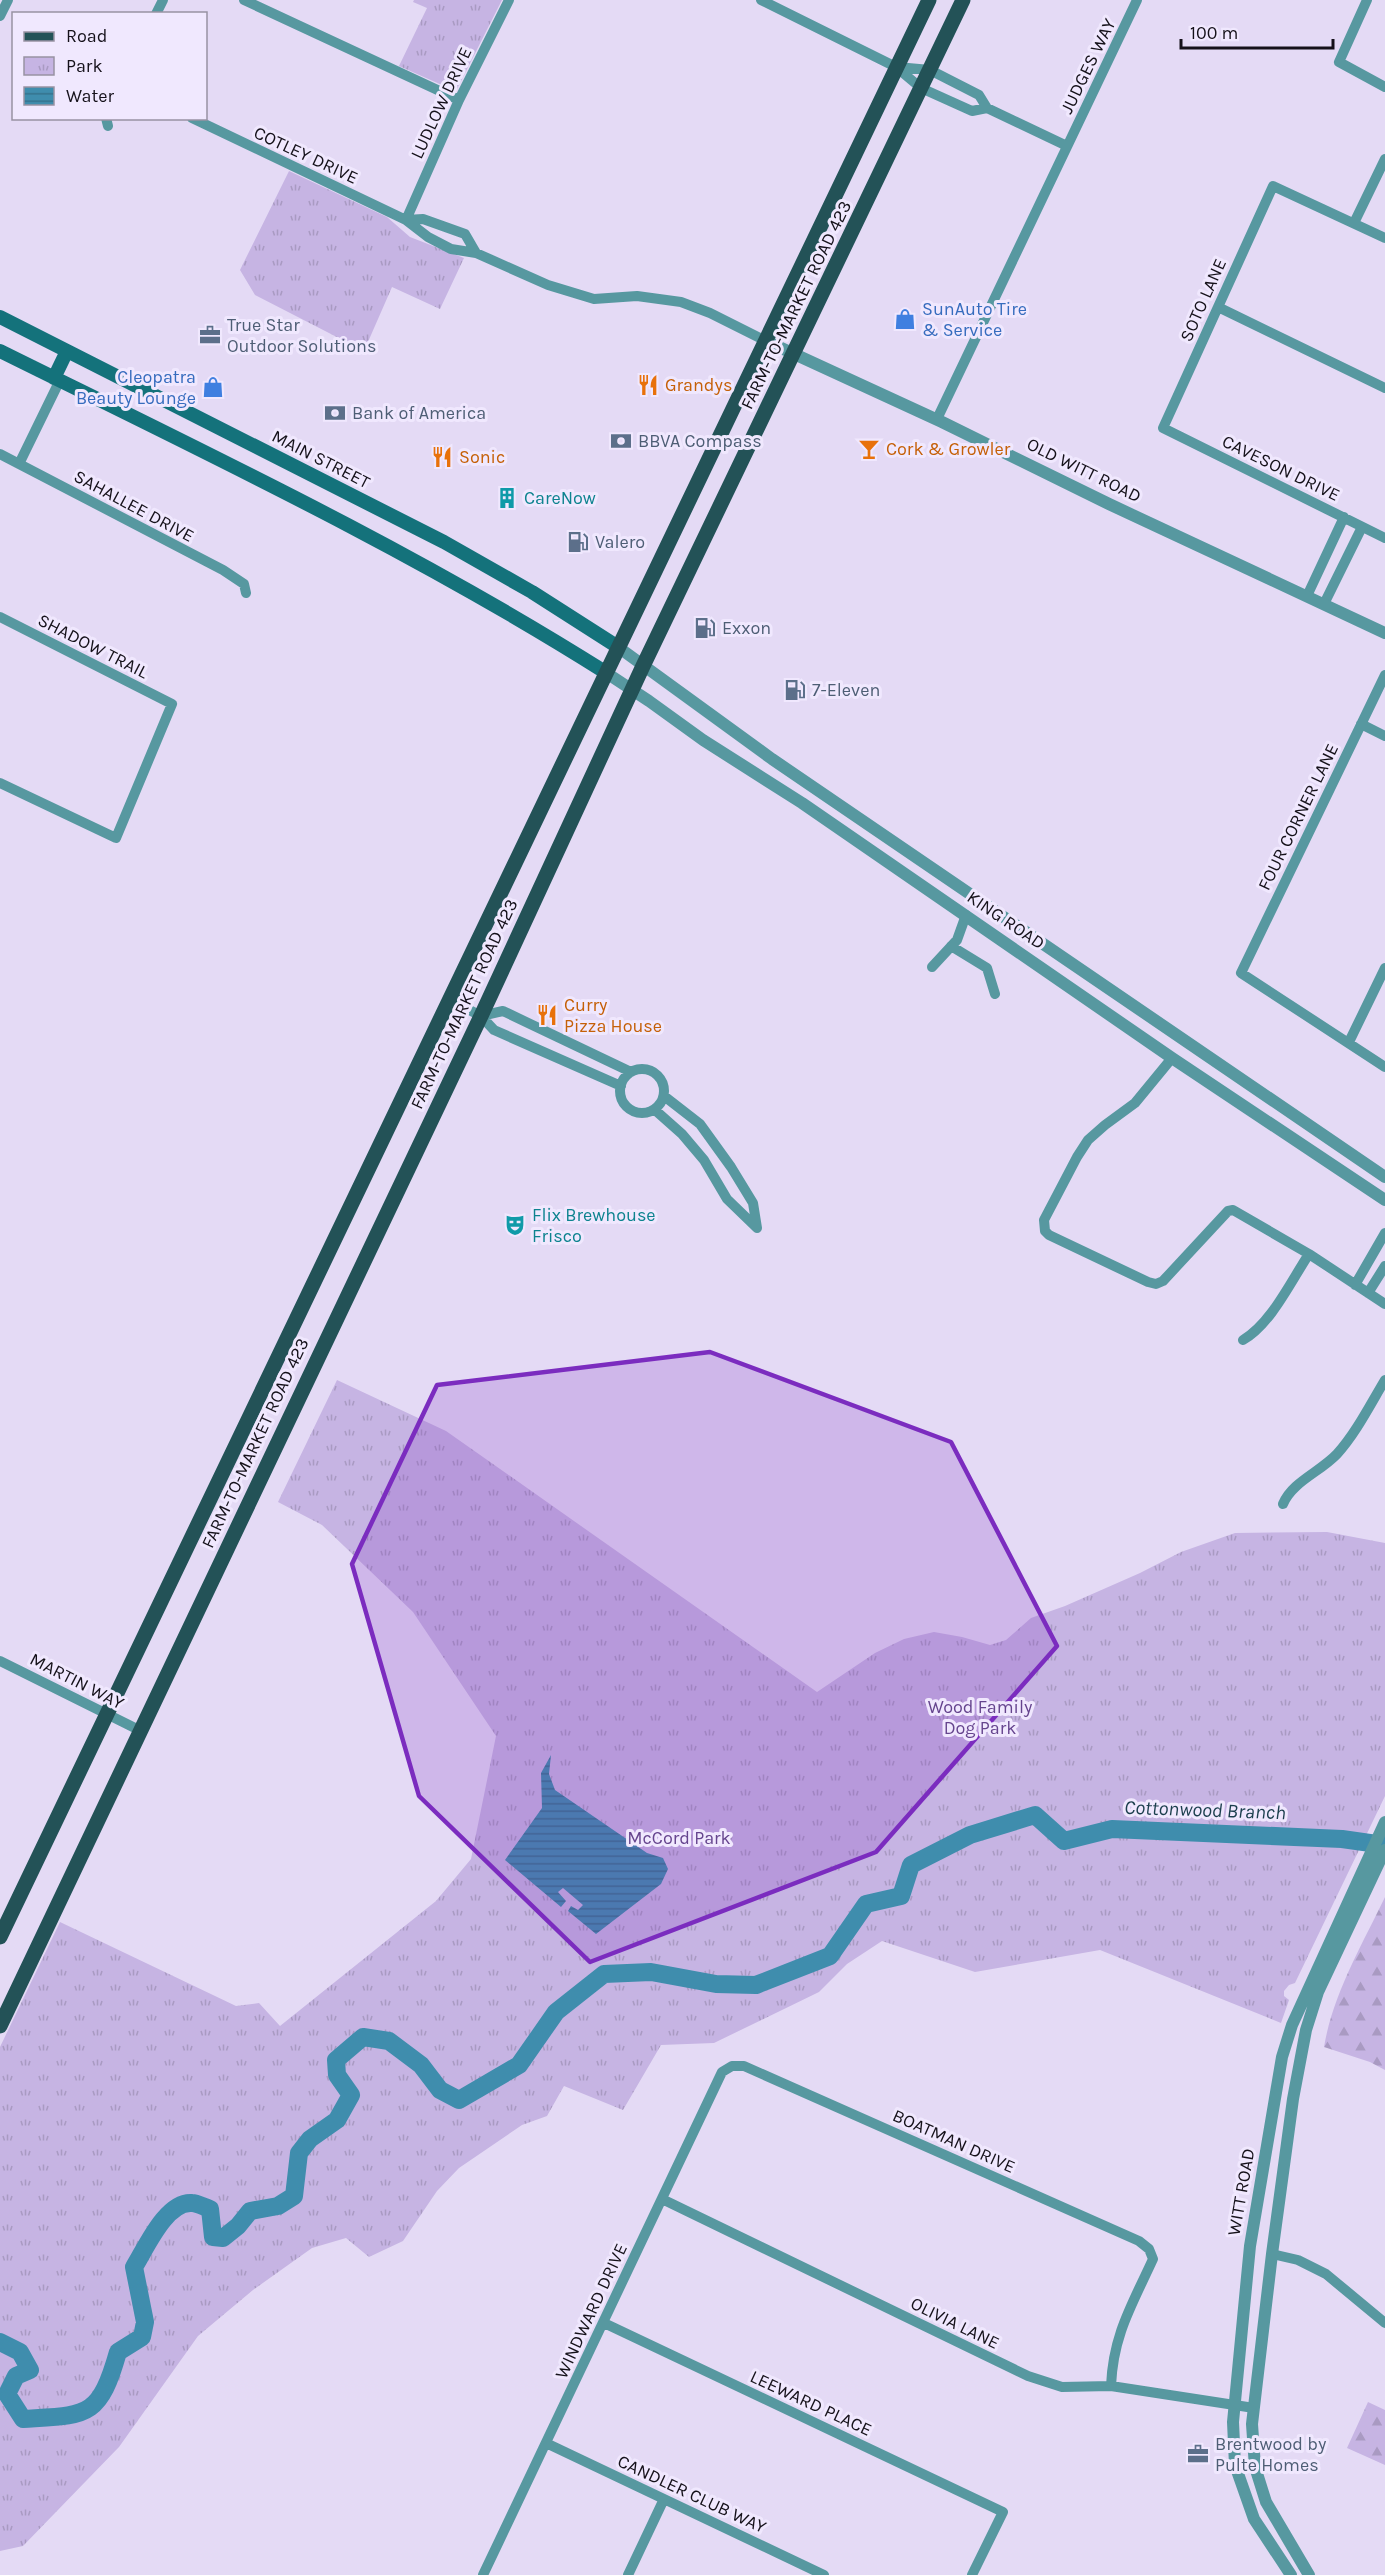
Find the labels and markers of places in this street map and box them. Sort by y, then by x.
place label: SunAuto Tire & Service [922,298,1027,341]
shop icon: SunAuto Tire & Service [893,307,917,331]
place label: True Star Outdoor Solutions [227,314,376,357]
office icon: True Star Outdoor Solutions [198,323,222,347]
place label: Cleopatra Beauty Lounge [76,366,196,409]
restaurant icon: Grandys [636,373,660,397]
place label: Grandys [665,374,732,396]
shop icon: Cleopatra Beauty Lounge [201,375,225,399]
bank icon: Bank of America [323,401,347,425]
place label: Bank of America [352,402,486,424]
bank icon: BBVA Compass [609,429,633,453]
place label: BBVA Compass [638,430,762,452]
bar icon: Cork & Growler [857,437,881,461]
place label: Cork & Growler [886,438,1011,460]
restaurant icon: Sonic [430,445,454,469]
place label: Sonic [459,446,505,468]
building icon: CareNow [495,486,519,510]
place label: CareNow [524,487,596,509]
fuel station icon: Valero [566,530,590,554]
place label: Valero [595,531,645,553]
fuel station icon: Exxon [693,616,717,640]
place label: Exxon [722,617,771,639]
fuel station icon: 7-Eleven [783,678,807,702]
place label: 7-Eleven [812,679,880,701]
place label: Curry Pizza House [564,994,662,1037]
restaurant icon: Curry Pizza House [535,1003,559,1027]
place label: Flix Brewhouse Frisco [532,1204,656,1247]
theatre icon: Flix Brewhouse Frisco [503,1213,527,1237]
place label: Brentwood by Pulte Homes [1215,2433,1327,2476]
office icon: Brentwood by Pulte Homes [1186,2442,1210,2466]

